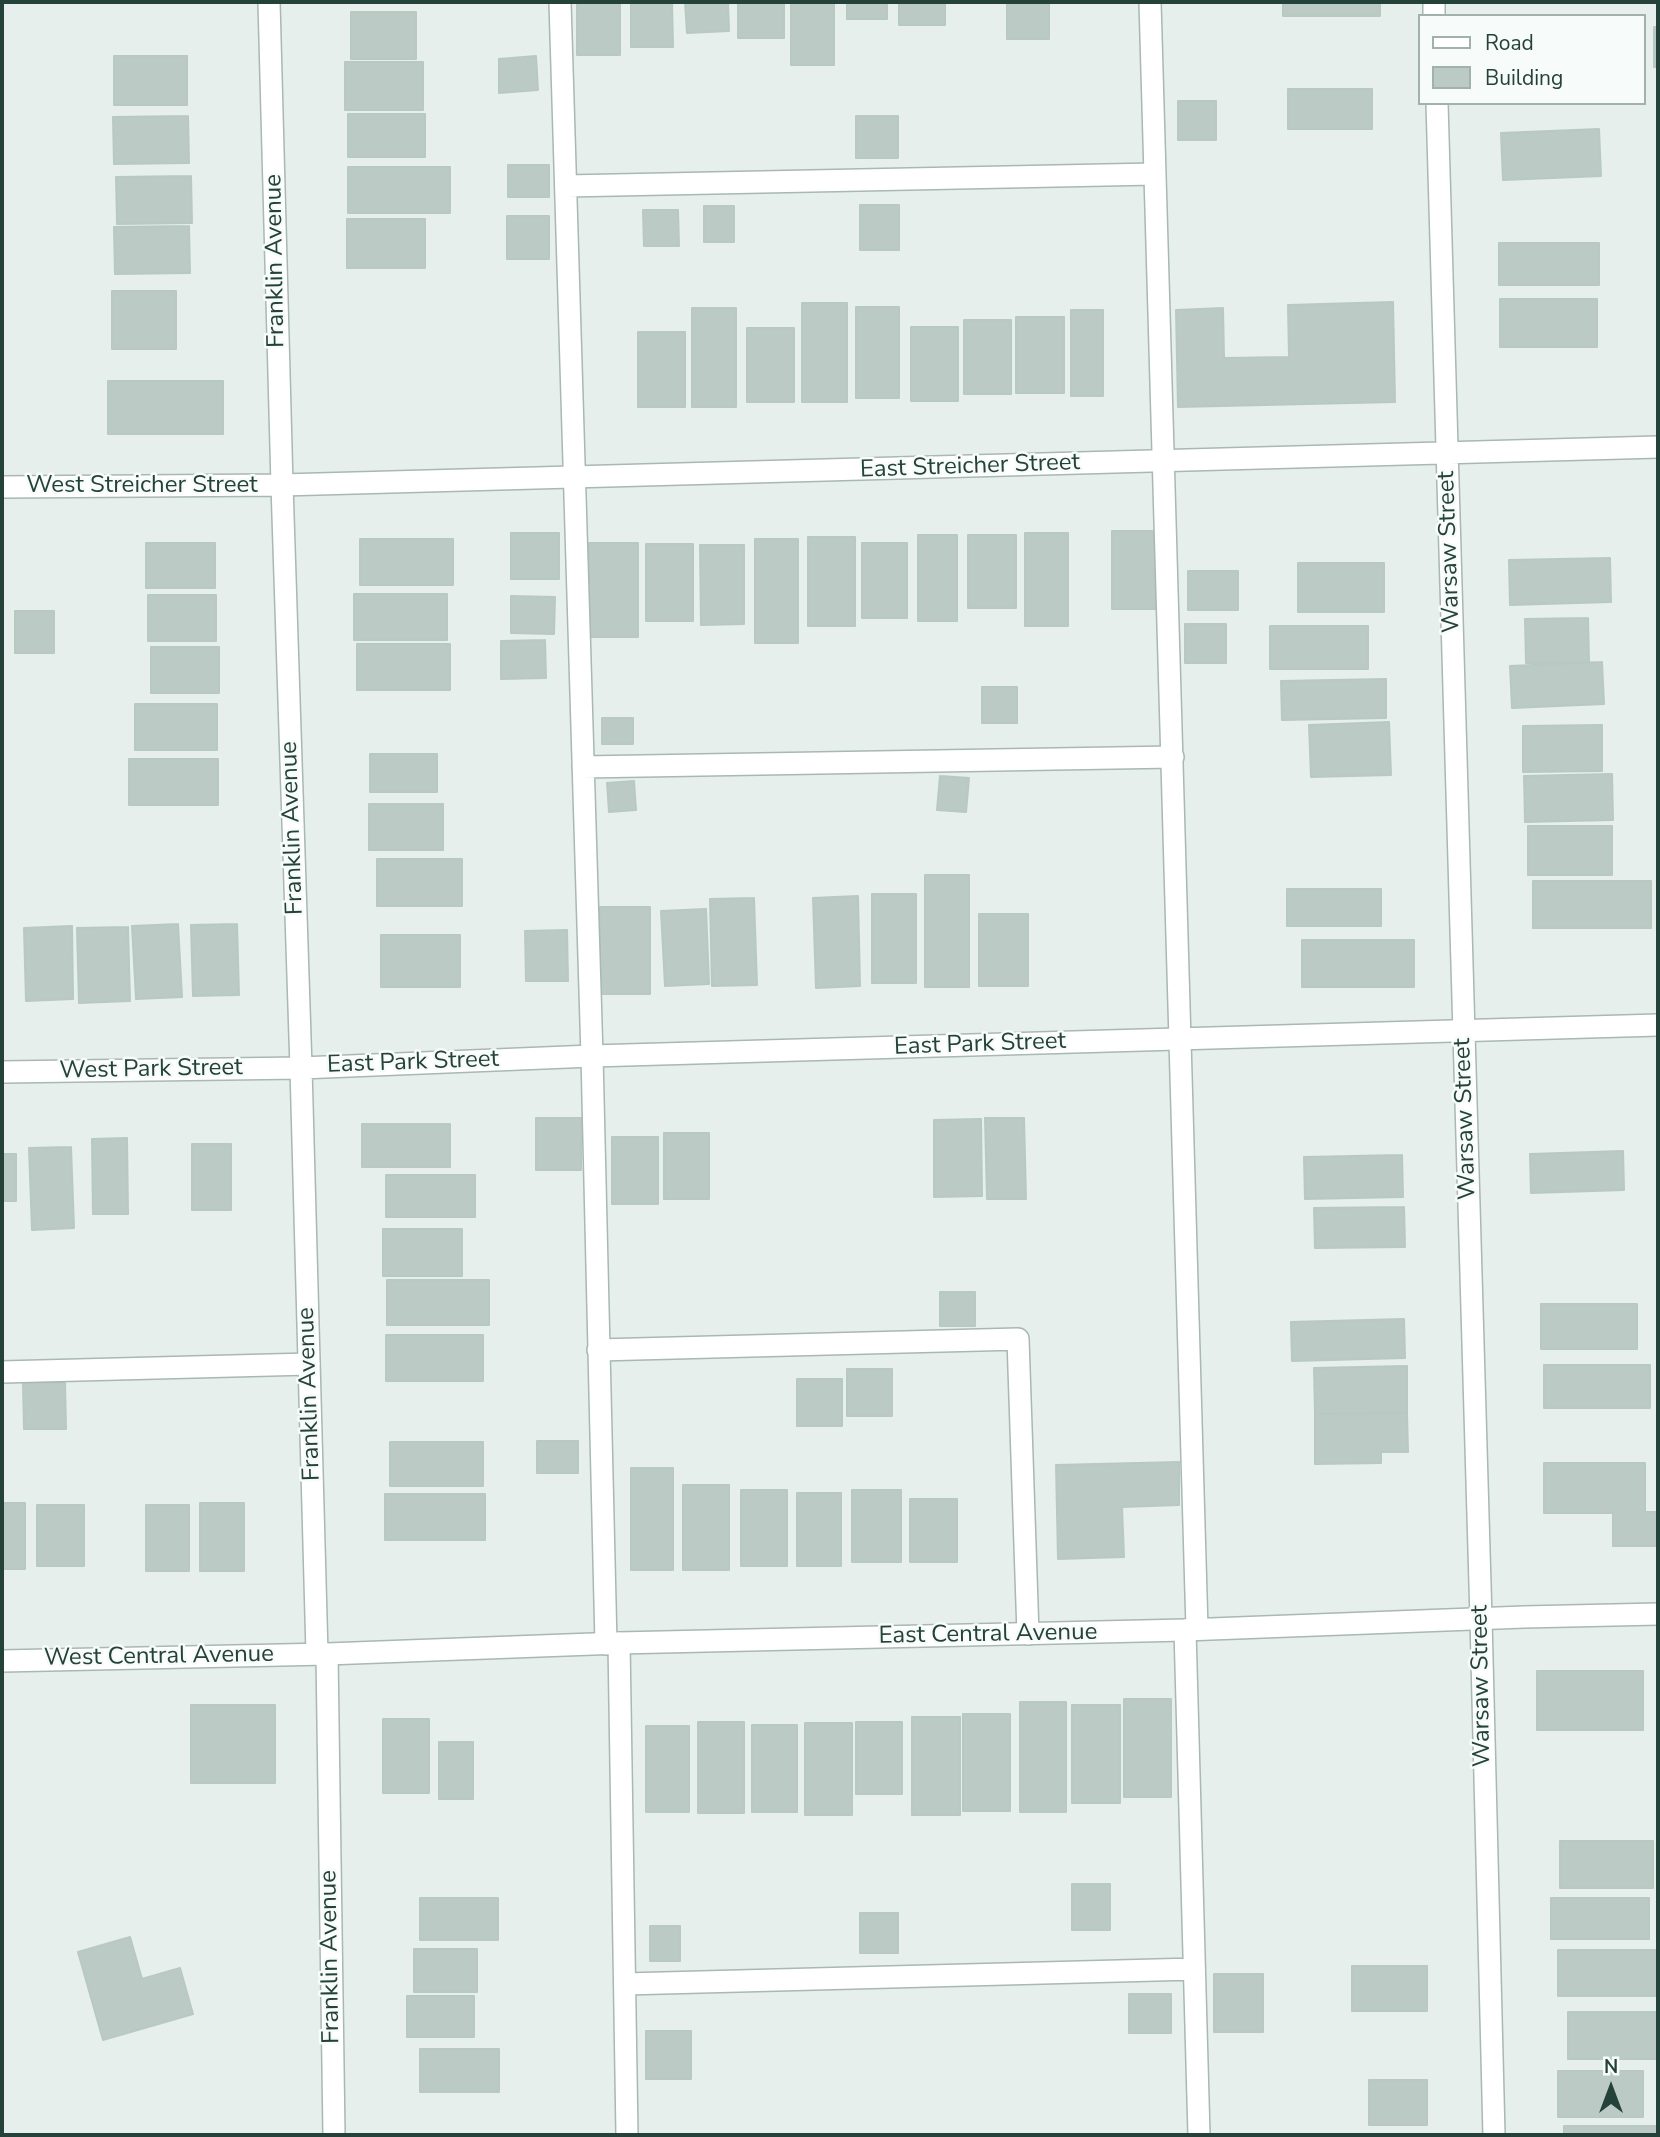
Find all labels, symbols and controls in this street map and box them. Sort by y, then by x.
legend [1418,14,1646,105]
text: Road [1485,29,1534,57]
text: Building [1485,64,1563,92]
street label: Franklin Avenue [260,174,292,348]
street label: East Streicher Street [859,449,1081,485]
street label: Warsaw Street [1433,470,1467,634]
street label: West Streicher Street [26,472,258,500]
street label: Franklin Avenue [276,741,310,915]
street label: East Park Street [894,1028,1066,1062]
street label: Warsaw Street [1449,1037,1483,1201]
street label: East Park Street [327,1046,499,1080]
street label: West Park Street [59,1054,243,1086]
street label: Franklin Avenue [293,1307,327,1481]
street label: Warsaw Street [1466,1605,1498,1767]
street label: East Central Avenue [878,1619,1098,1651]
street label: West Central Avenue [44,1641,274,1673]
street label: Franklin Avenue [315,1870,347,2044]
north arrow [1576,2053,1646,2123]
text: N [1604,2054,1618,2080]

